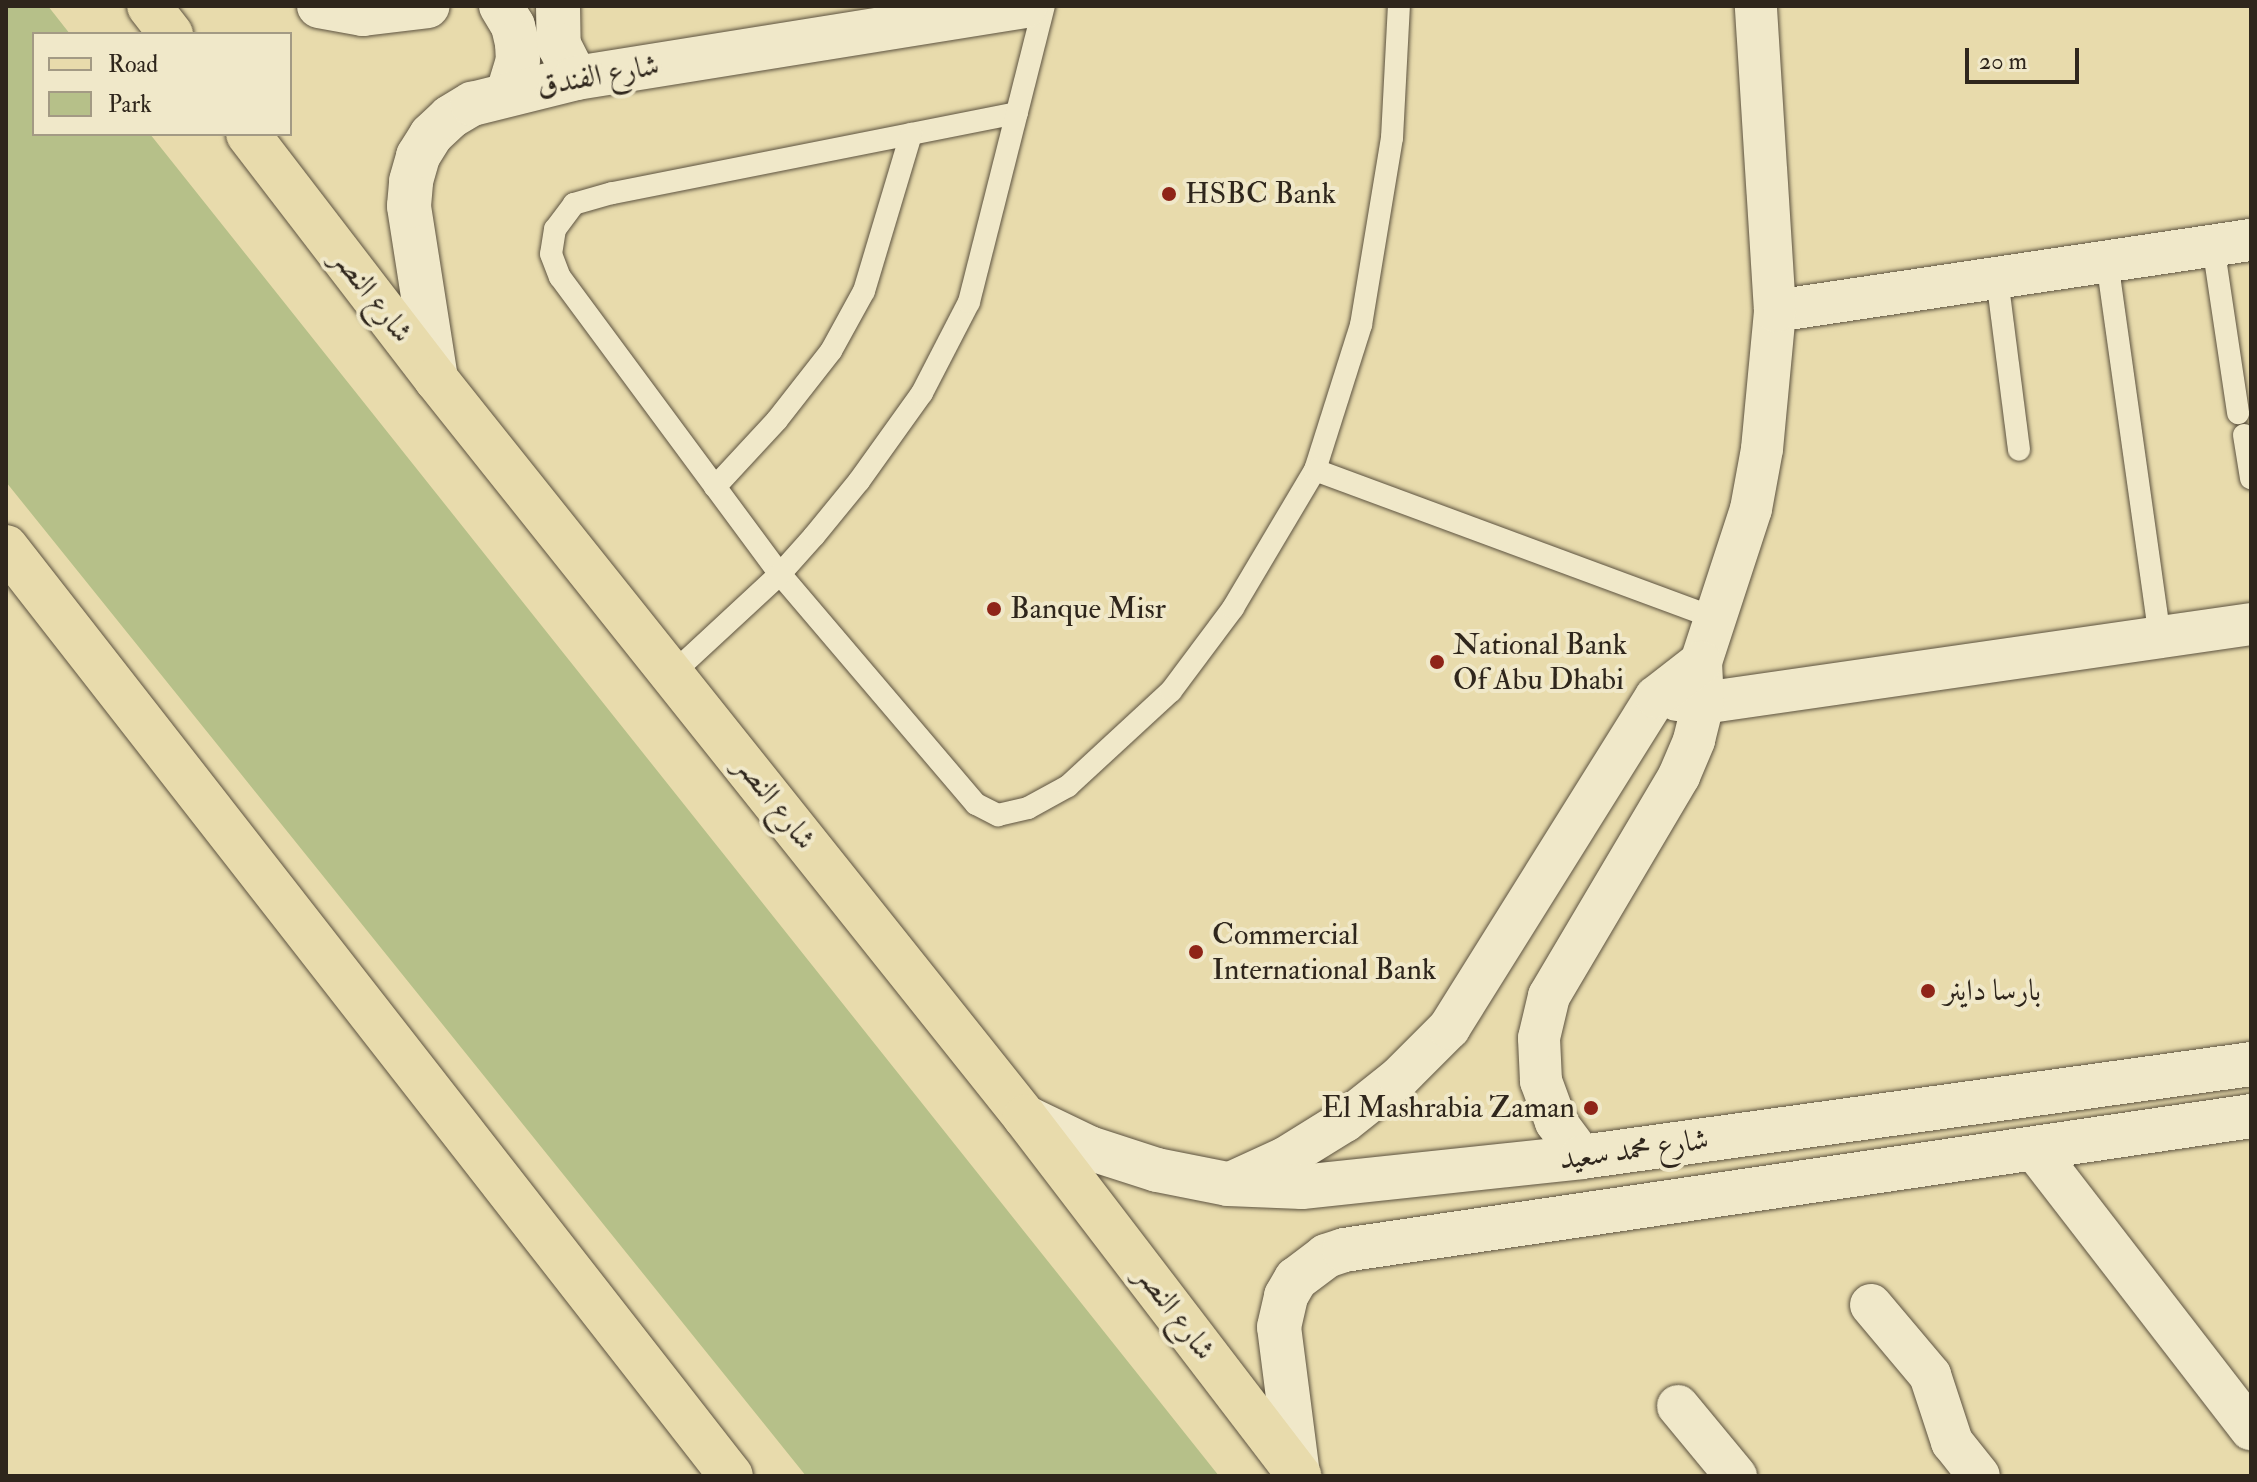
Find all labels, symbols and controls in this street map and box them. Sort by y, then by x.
legend [32,32,292,136]
scale bar [1969,32,2083,82]
text: 20 m [1979,46,2027,77]
street label: شارع الفندق [534,48,662,104]
text: Road [108,49,158,80]
text: Park [108,89,152,120]
place label: HSBC Bank [1185,176,1336,212]
marker: HSBC Bank [1160,185,1178,203]
street label: شارع النصر [324,242,420,350]
place label: Banque Misr [1010,591,1166,627]
marker: Banque Misr [985,600,1003,618]
place label: National Bank Of Abu Dhabi [1453,627,1627,698]
marker: National Bank Of Abu Dhabi [1428,653,1446,671]
street label: شارع النصر [727,749,823,857]
place label: Commercial International Bank [1212,917,1436,988]
marker: Commercial International Bank [1187,943,1205,961]
place label: بارسا داينر [1944,973,2041,1009]
marker: بارسا داينر [1919,982,1937,1000]
place label: El Mashrabia Zaman [1322,1090,1575,1126]
marker: El Mashrabia Zaman [1582,1099,1600,1117]
street label: شارع محمد سعيد [1557,1122,1711,1178]
street label: شارع النصر [1128,1258,1222,1368]

